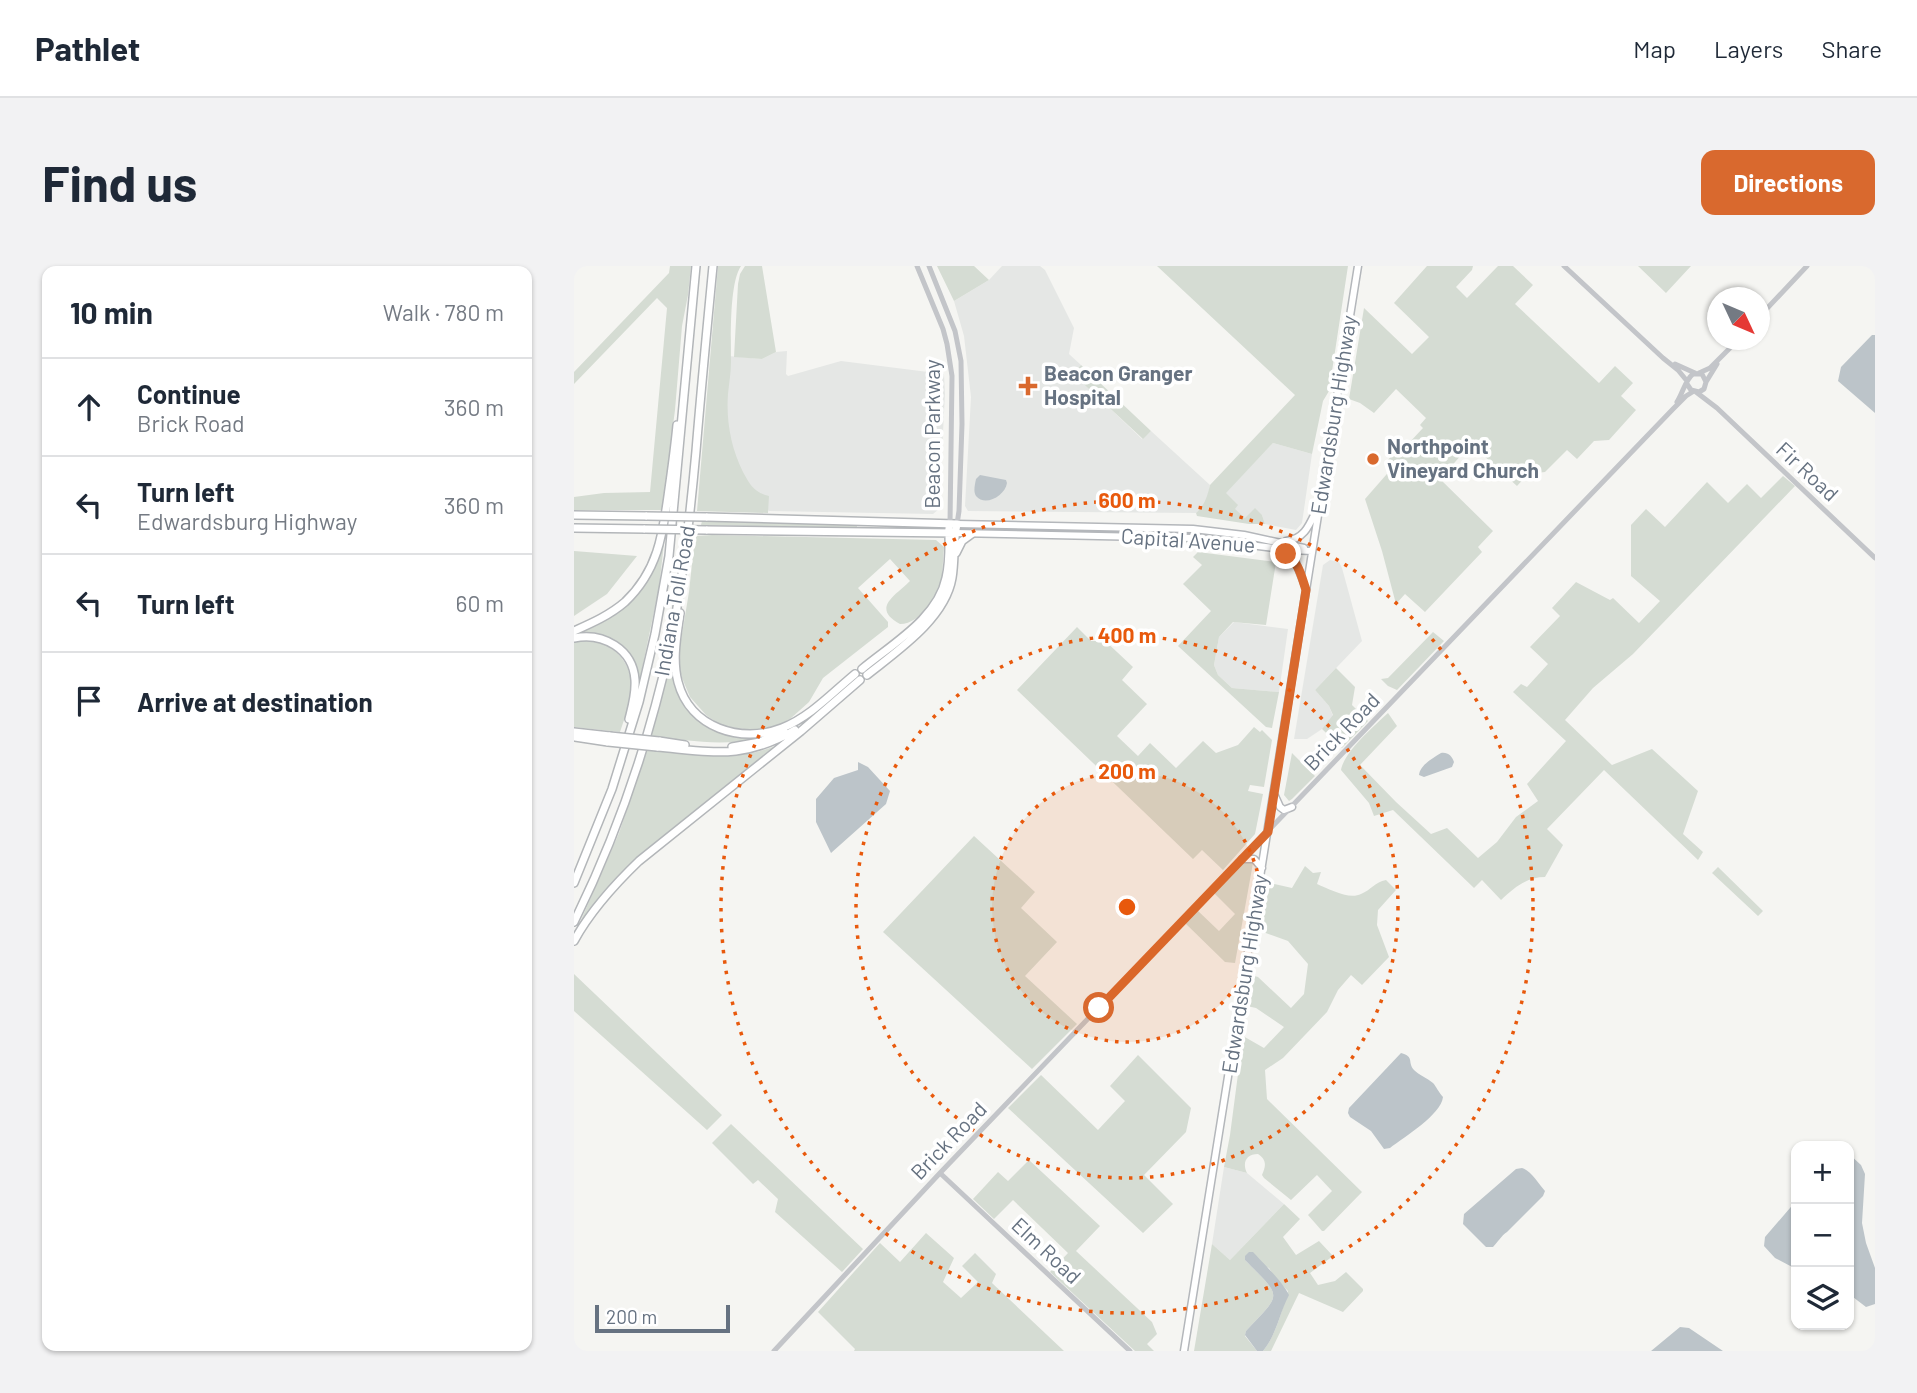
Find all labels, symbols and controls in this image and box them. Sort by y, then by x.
text: Pathlet [35,28,140,68]
text: Map [1633,34,1676,63]
text: Layers [1714,34,1783,63]
text: Share [1821,34,1882,63]
button: Directions [1701,150,1875,215]
text: Find us [42,153,197,212]
north arrow [1707,287,1770,350]
text: 10 min [70,294,153,330]
text: Walk · 780 m [383,298,504,326]
street label: Edwardsburg Highway [1304,313,1361,516]
street label: Beacon Parkway [919,359,944,509]
place label: Beacon Granger Hospital [1044,360,1193,409]
marker: Beacon Granger Hospital [1018,376,1038,396]
text: Continue [137,378,241,409]
icon: ahead [70,388,108,426]
text: 360 m [444,393,504,421]
text: Brick Road [137,409,245,437]
place label: Northpoint Vineyard Church [1387,433,1539,482]
street label: Fir Road [1772,436,1844,506]
marker: Northpoint Vineyard Church [1365,451,1381,467]
text: Turn left [137,476,235,507]
icon: left [70,486,108,524]
text: 600 m [1099,487,1155,512]
text: 360 m [444,491,504,519]
text: Edwardsburg Highway [137,507,357,535]
street label: Capital Avenue [1120,522,1256,557]
street label: Indiana Toll Road [648,523,699,678]
route end [1270,538,1301,569]
icon: left [70,584,108,622]
text: Turn left [137,588,235,619]
text: 60 m [456,589,504,617]
text: 400 m [1098,622,1156,647]
icon: arrive [70,682,108,720]
text: Arrive at destination [137,686,373,717]
street label: Brick Road [1298,687,1384,775]
text: 200 m [1098,758,1156,783]
street label: Edwardsburg Highway [1215,872,1272,1075]
centre of rings [1115,895,1139,919]
route start [1083,992,1114,1023]
street label: Brick Road [905,1096,991,1184]
map controls [1791,1141,1854,1330]
button: + [1791,1141,1854,1204]
button: − [1791,1204,1854,1267]
street label: Elm Road [1007,1212,1087,1288]
button: layers [1791,1267,1854,1330]
scale bar [595,1302,730,1334]
text: 200 m [606,1305,657,1328]

